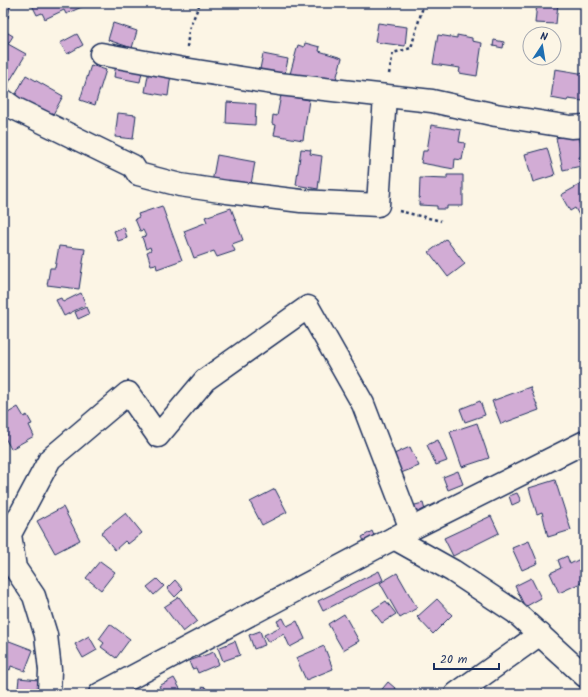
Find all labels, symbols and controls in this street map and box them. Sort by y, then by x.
north arrow [522,26,562,66]
text: N [539,28,549,47]
scale bar [434,645,499,671]
text: 20 m [440,650,468,669]

